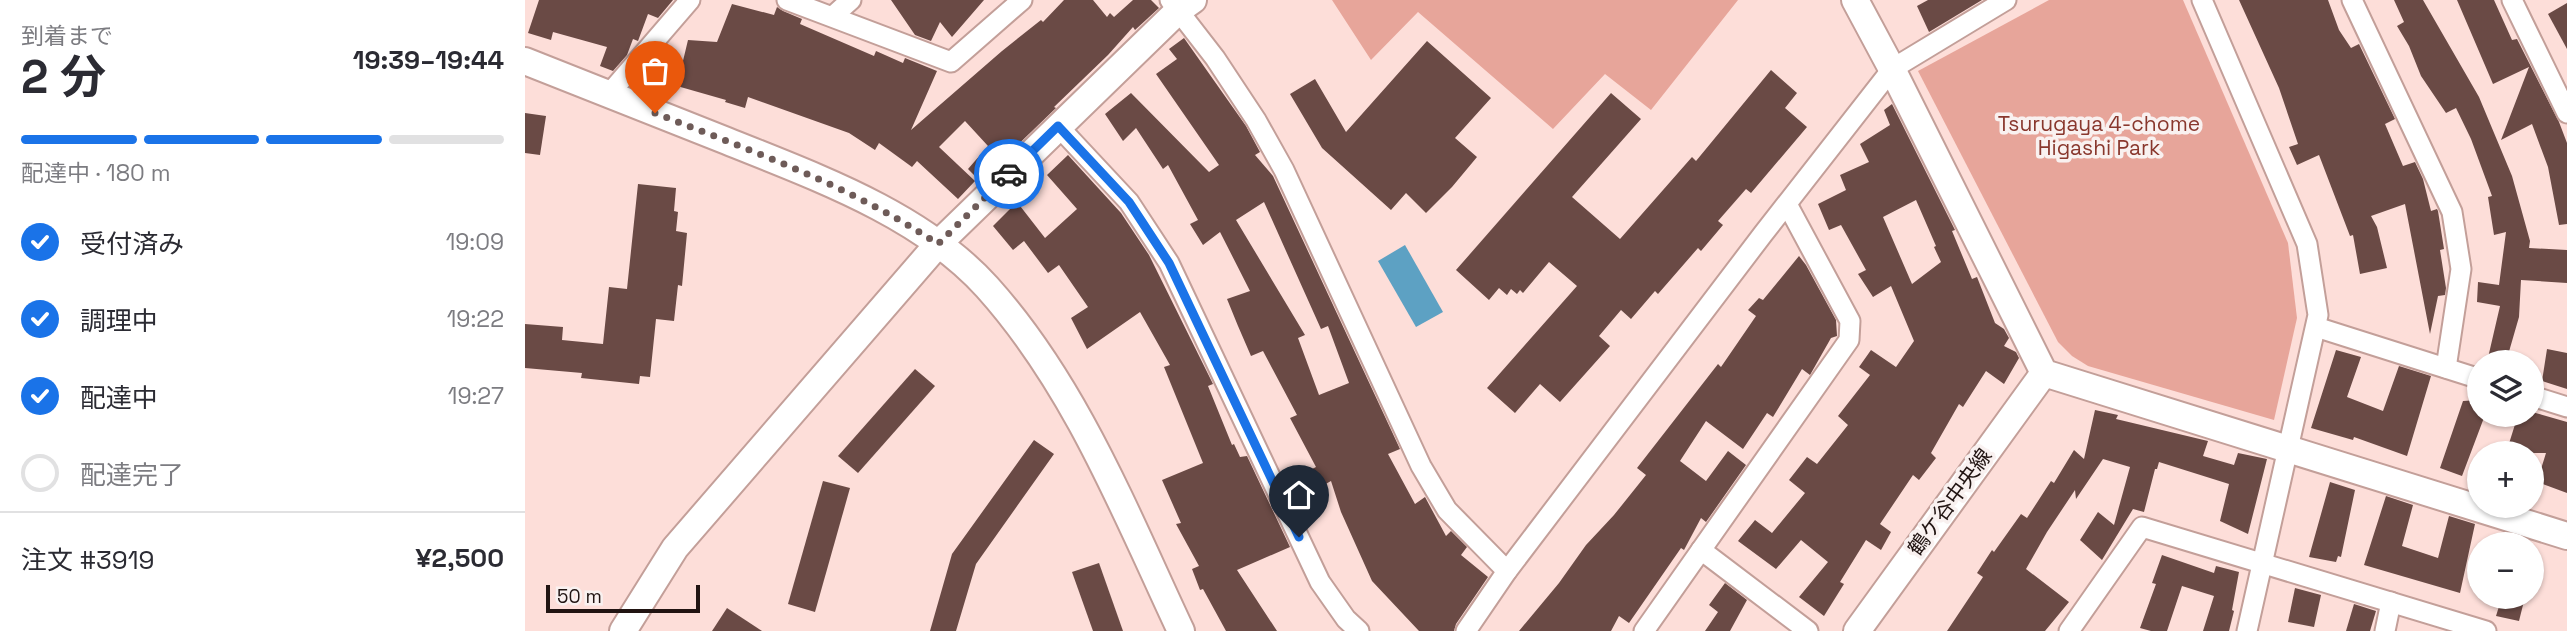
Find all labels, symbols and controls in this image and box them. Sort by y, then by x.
text: 到着まで [21,21,113,51]
pin [625,41,685,113]
text: 19:39–19:44 [353,43,504,77]
text: 2 分 [21,48,106,106]
icon: bag [636,52,674,90]
park label: Tsurugaya 4-chome Higashi Park [1998,110,2200,161]
courier [974,139,1044,209]
icon: car [990,155,1028,193]
text: 配達中 · 180 m [21,158,171,188]
icon: check [21,223,59,261]
text: 受付済み [80,227,184,261]
text: 19:09 [446,227,504,257]
icon: check [21,300,59,338]
text: 調理中 [80,304,158,338]
text: 19:22 [447,304,504,334]
map controls [2467,350,2544,609]
button: layers [2467,350,2544,427]
icon: check [21,377,59,415]
text: 配達中 [80,381,158,415]
text: 19:27 [448,381,504,411]
button: + [2467,441,2544,518]
street label: 鶴ケ谷中央線 [1902,443,1998,561]
text: 配達完了 [80,458,184,492]
pin [1269,465,1329,537]
icon: home [1280,476,1318,514]
button: − [2467,532,2544,609]
text: ¥2,500 [415,541,504,575]
text: 注文 #3919 [21,543,154,577]
scale bar [546,582,700,614]
text: 50 m [557,584,602,609]

